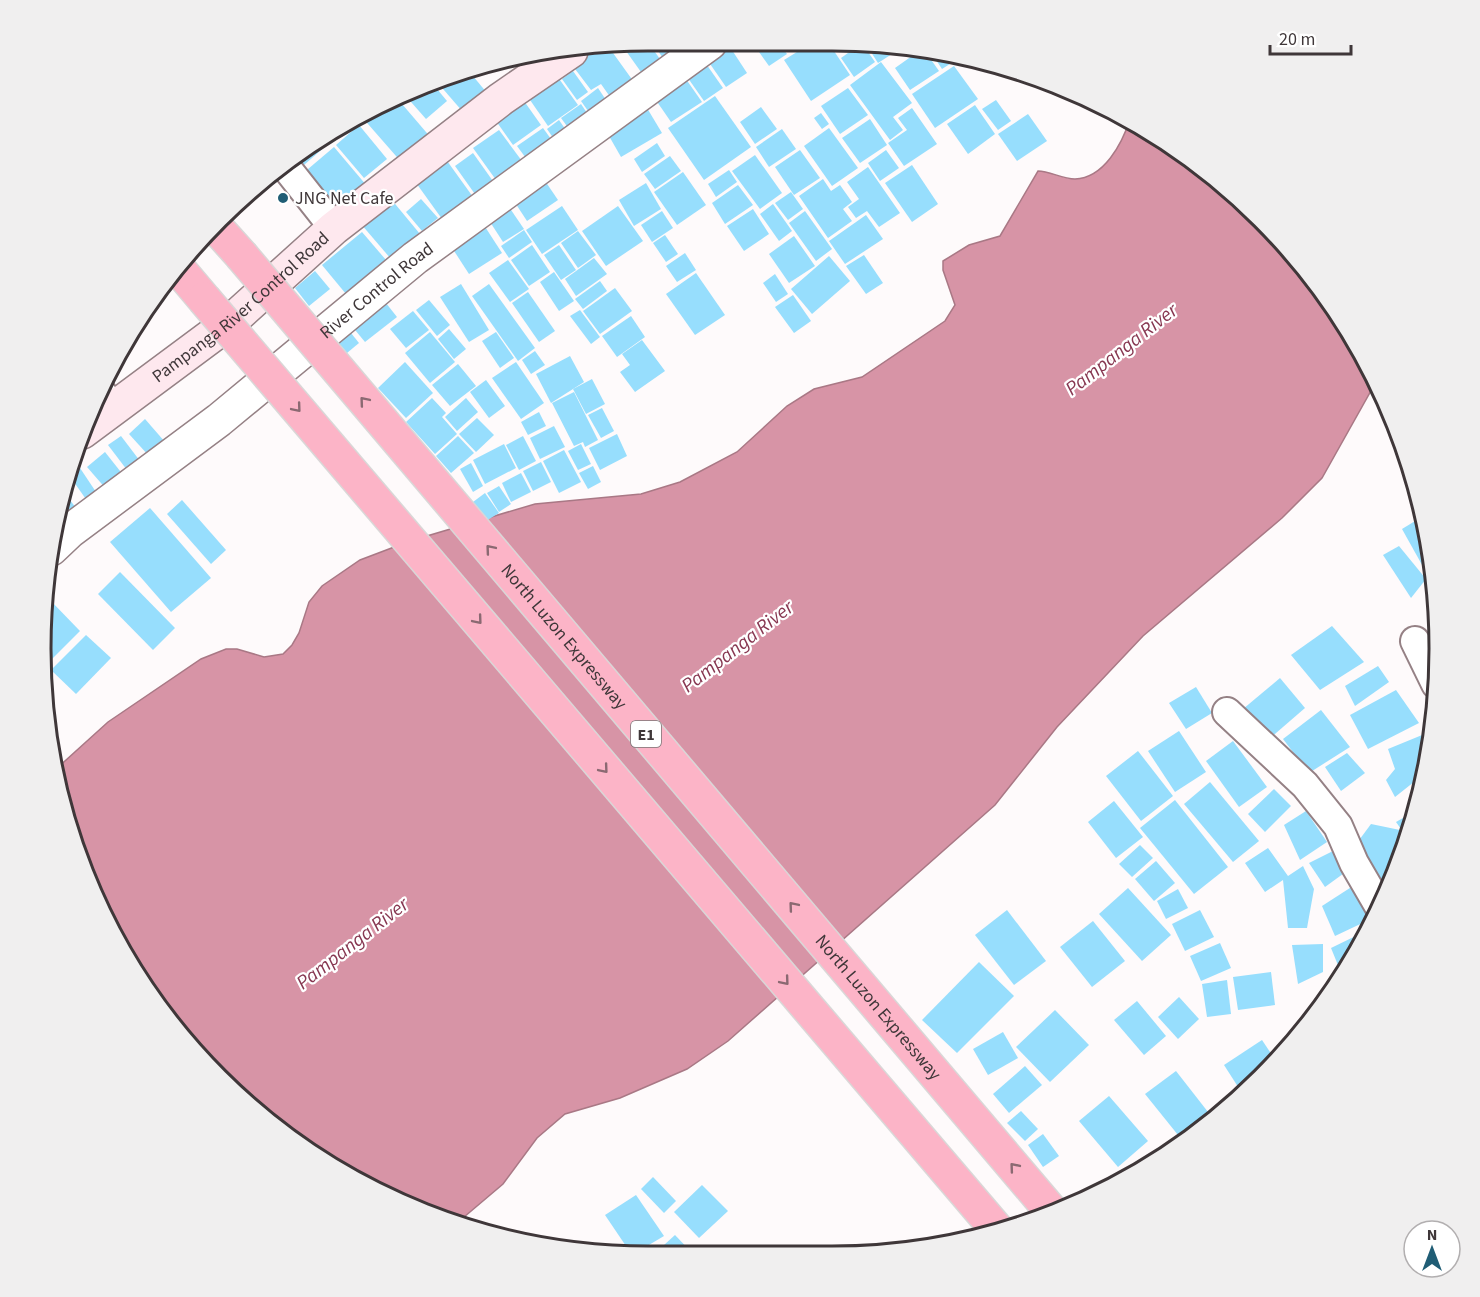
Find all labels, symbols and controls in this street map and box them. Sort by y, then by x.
scale bar [1270,18,1351,56]
text: 20 m [1279,27,1315,52]
place label: JNG Net Cafe [295,186,393,211]
marker: JNG Net Cafe [276,191,290,205]
street label: Pampanga River Control Road [147,226,335,389]
street label: River Control Road [314,237,439,345]
water label: Pampanga River [1059,296,1185,403]
one-way arrow [361,397,372,408]
one-way arrow [290,401,301,412]
one-way arrow [487,545,498,556]
street label: North Luzon Expressway [495,559,633,715]
water label: Pampanga River [675,593,801,700]
one-way arrow [470,613,481,624]
road number: E1 [631,721,661,747]
one-way arrow [597,762,608,773]
water label: Pampanga River [290,890,416,997]
one-way arrow [789,902,800,913]
street label: North Luzon Expressway [809,929,947,1086]
one-way arrow [778,974,789,985]
one-way arrow [1010,1163,1021,1174]
north arrow [1402,1219,1462,1279]
text: N [1427,1224,1437,1246]

